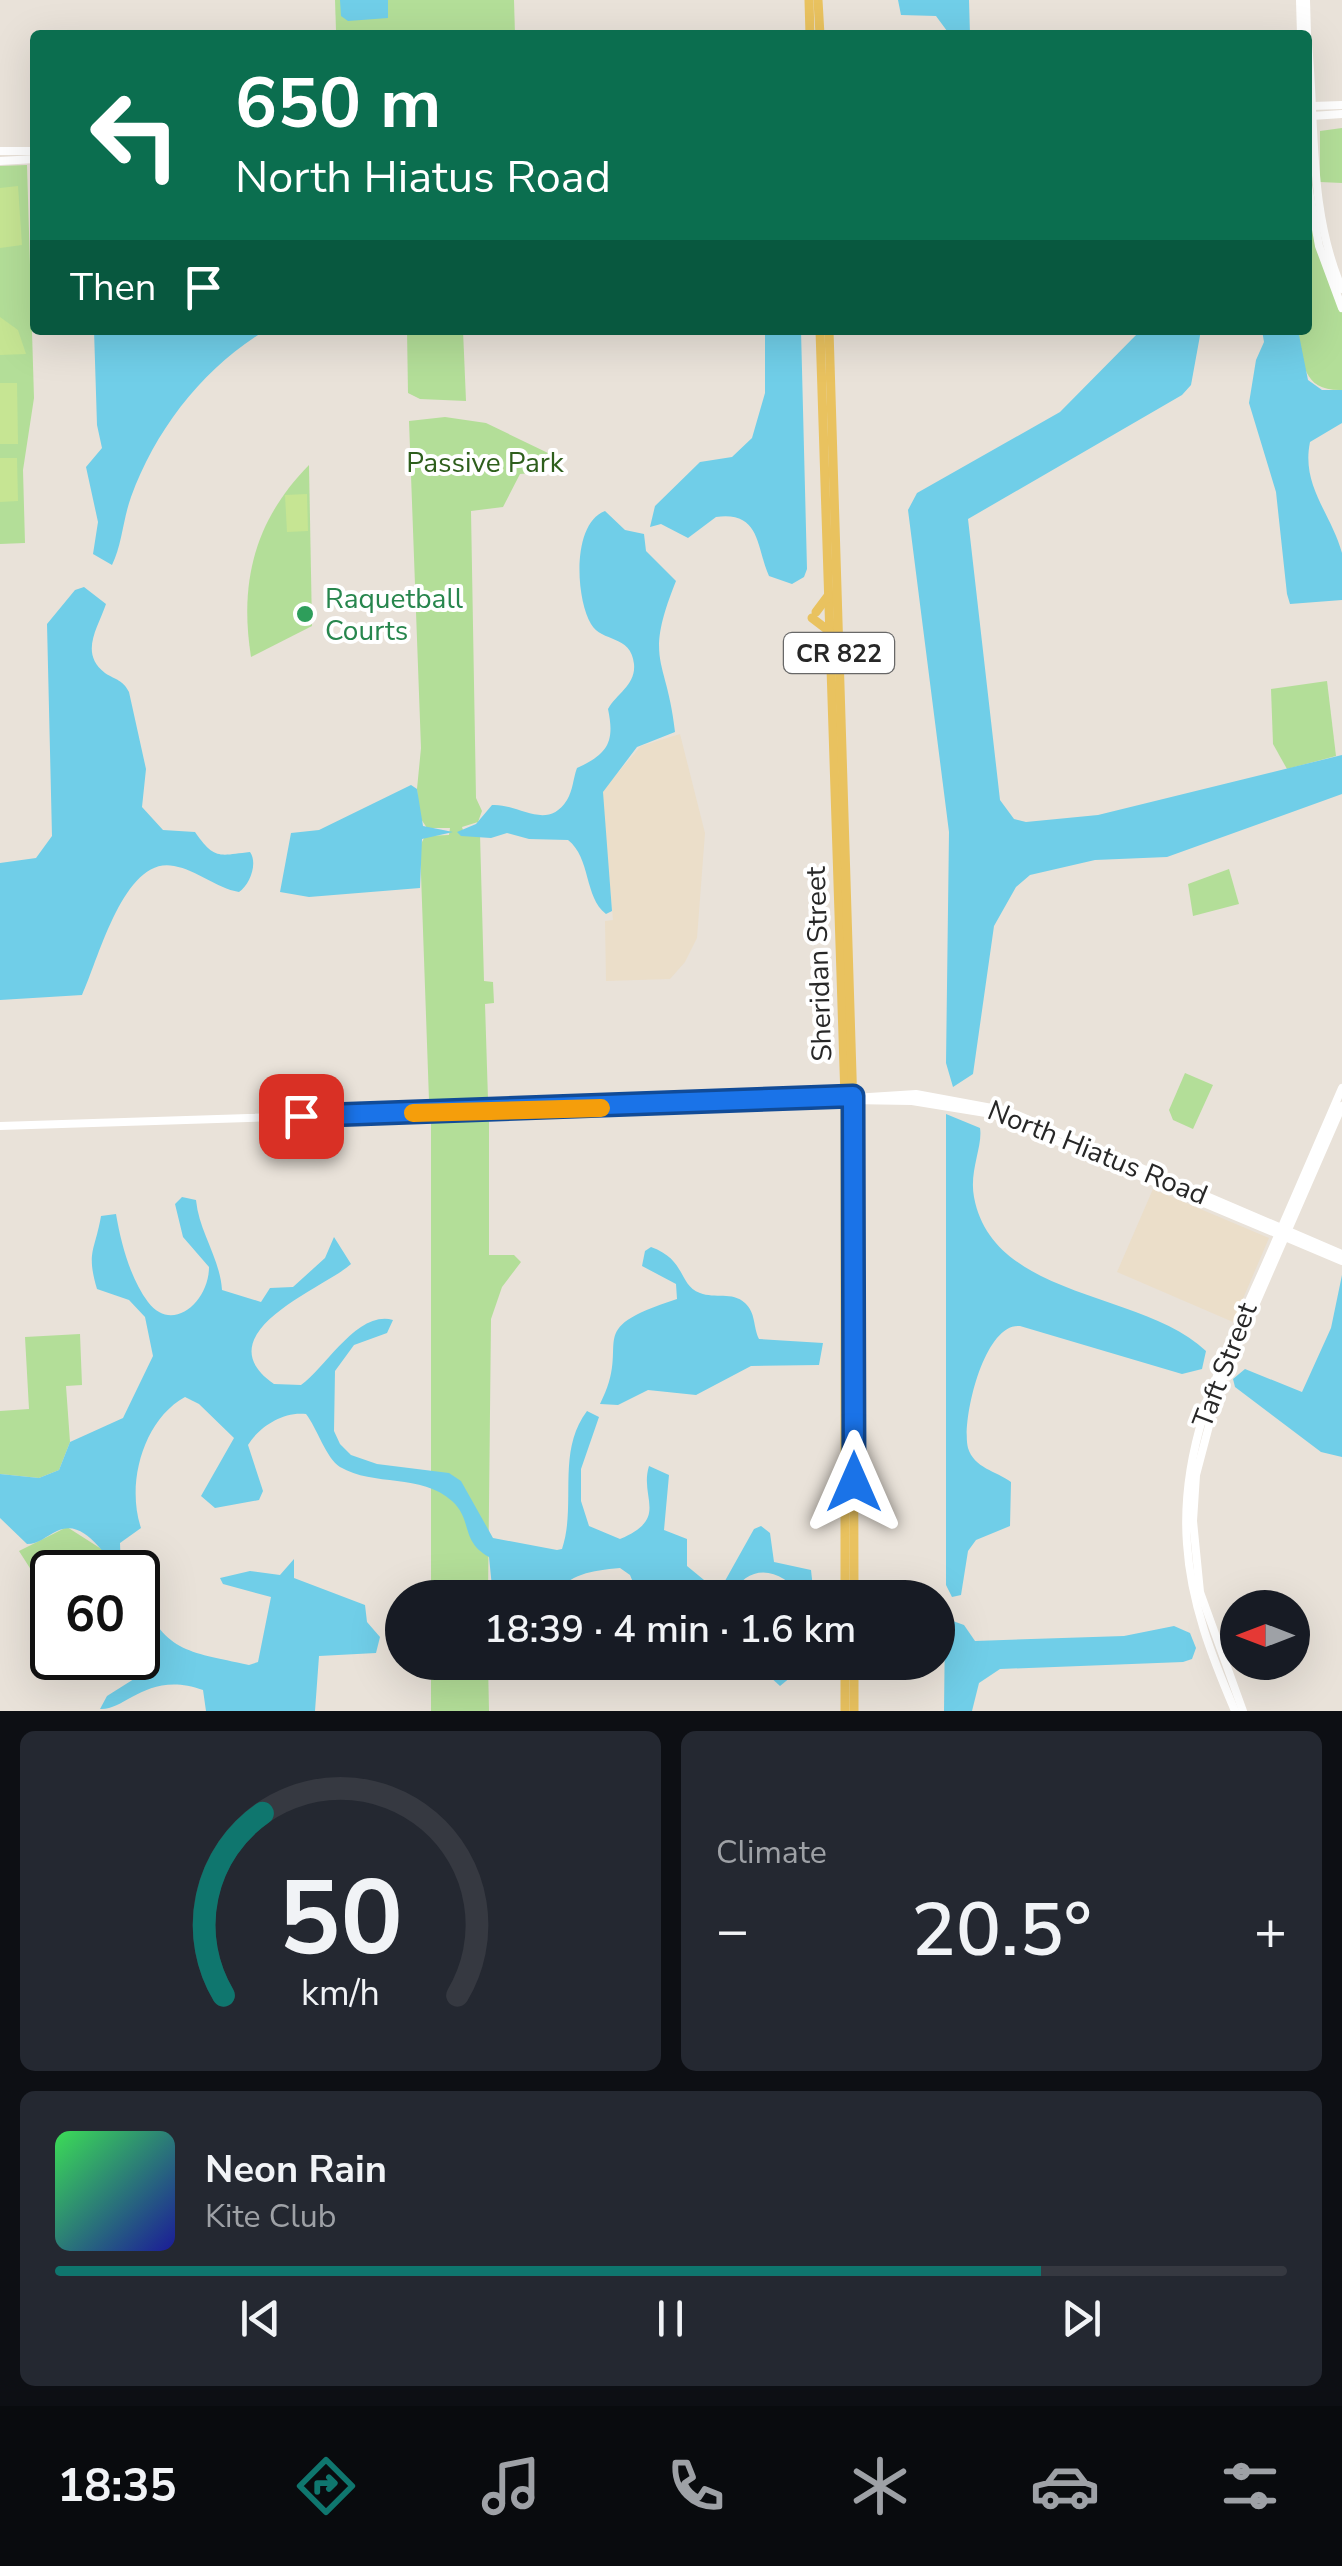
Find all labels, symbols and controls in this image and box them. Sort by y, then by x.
text: 650 m [235,56,441,152]
icon: left [70,70,200,200]
text: North Hiatus Road [235,147,611,208]
icon: arrive [176,260,231,315]
text: Then [70,262,156,313]
park label: Passive Park [406,444,565,482]
place label: Raquetball Courts [325,580,464,650]
marker: Raquetball Courts [294,603,316,625]
road number: CR 822 [784,633,894,673]
street label: Sheridan Street [797,866,841,1062]
pin [259,1074,344,1159]
icon: arrive [274,1089,329,1144]
street label: North Hiatus Road [982,1091,1213,1214]
street label: Taft Street [1184,1297,1266,1434]
position arrow [802,1430,906,1534]
speed limit sign: 60 [30,1550,160,1680]
north arrow [1220,1590,1310,1680]
map controls [1220,1590,1310,1680]
text: 18:39 · 4 min · 1.6 km [484,1604,856,1655]
text: Climate [716,1831,827,1874]
text: 50 [278,1848,403,1990]
text: 20.5° [911,1879,1092,1981]
text: − [716,1893,749,1968]
text: + [1254,1893,1287,1968]
text: km/h [301,1969,380,2018]
text: Neon Rain [205,2144,387,2195]
text: Kite Club [205,2195,336,2238]
icon: previous [233,2291,288,2346]
icon: pause [643,2291,698,2346]
icon: next [1054,2291,1109,2346]
icon: directions [291,2451,361,2521]
icon: music [476,2451,546,2521]
icon: phone [661,2451,731,2521]
icon: climate [845,2451,915,2521]
icon: car [1030,2451,1100,2521]
icon: filters [1215,2451,1285,2521]
text: 18:35 [57,2456,177,2517]

